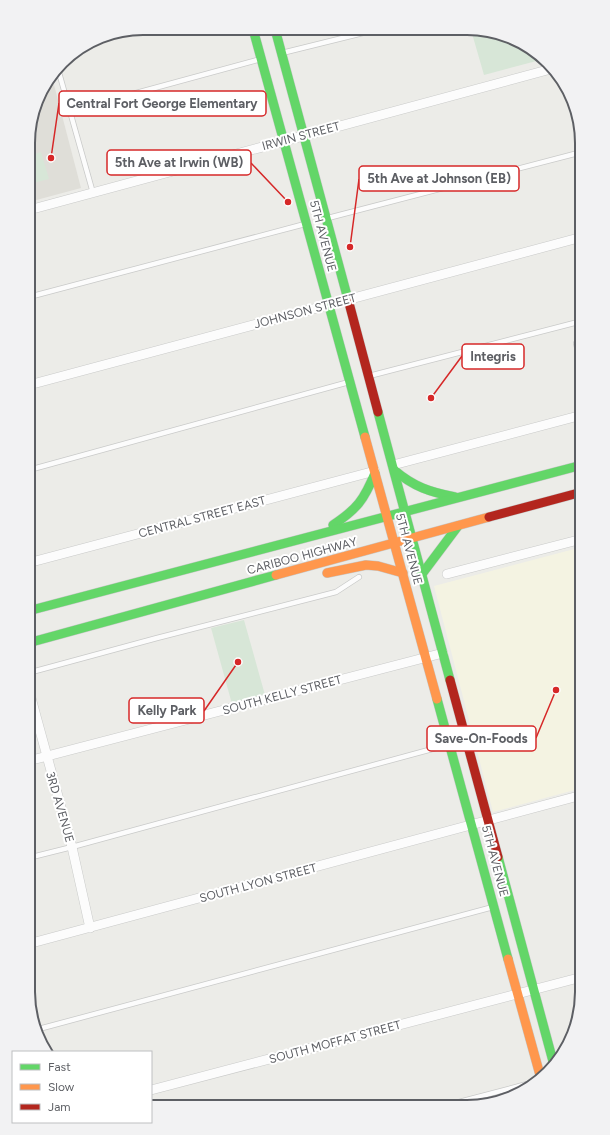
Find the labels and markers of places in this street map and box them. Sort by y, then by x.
callout: Central Fort George Elementary [59,91,266,116]
callout: 5th Ave at Irwin (WB) [107,150,251,175]
callout: 5th Ave at Johnson (EB) [359,166,519,191]
callout: Integris [462,344,524,369]
callout: Kelly Park [129,698,204,723]
callout: Save-On-Foods [427,726,536,751]

